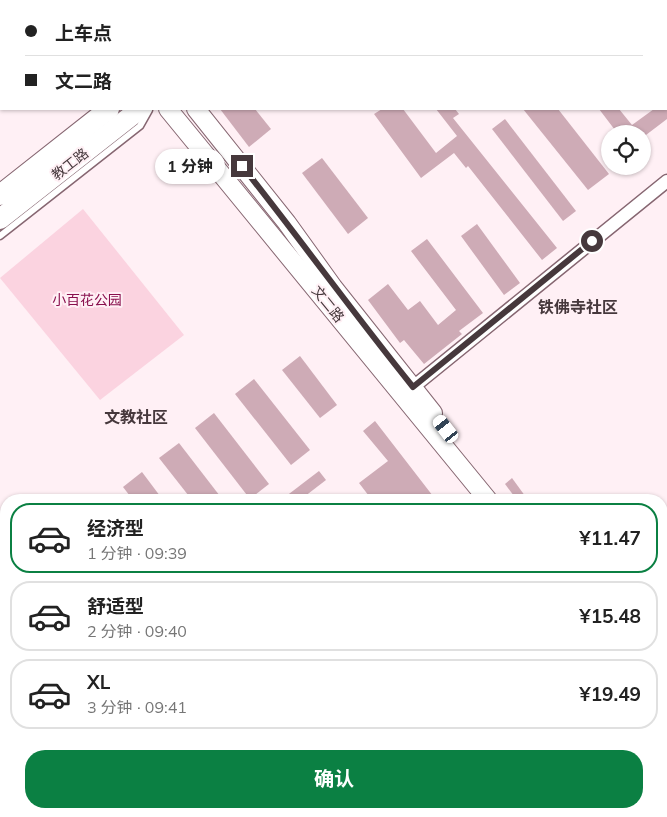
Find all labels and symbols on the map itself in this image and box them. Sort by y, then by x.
street label: 教工路 [48,144,92,184]
callout: 1 分钟 [154,148,224,184]
route end [231,155,253,177]
route start [581,230,603,252]
street label: 文二路 [308,282,348,326]
park label: 小百花公园 [52,291,122,309]
district label: 铁佛寺社区 [538,297,618,317]
district label: 文教社区 [104,407,168,427]
car [430,413,461,445]

